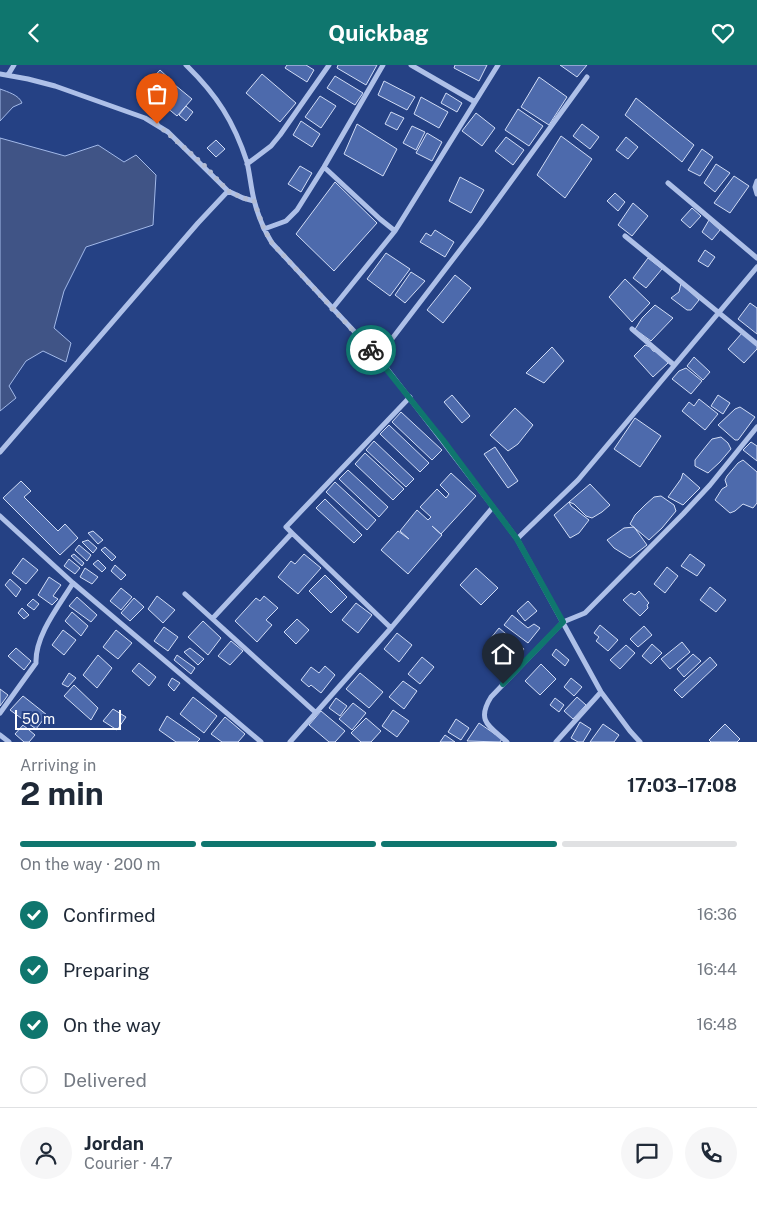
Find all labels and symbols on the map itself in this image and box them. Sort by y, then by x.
pin [136,73,178,124]
courier [346,325,396,375]
pin [482,633,524,684]
scale bar [15,707,121,730]

